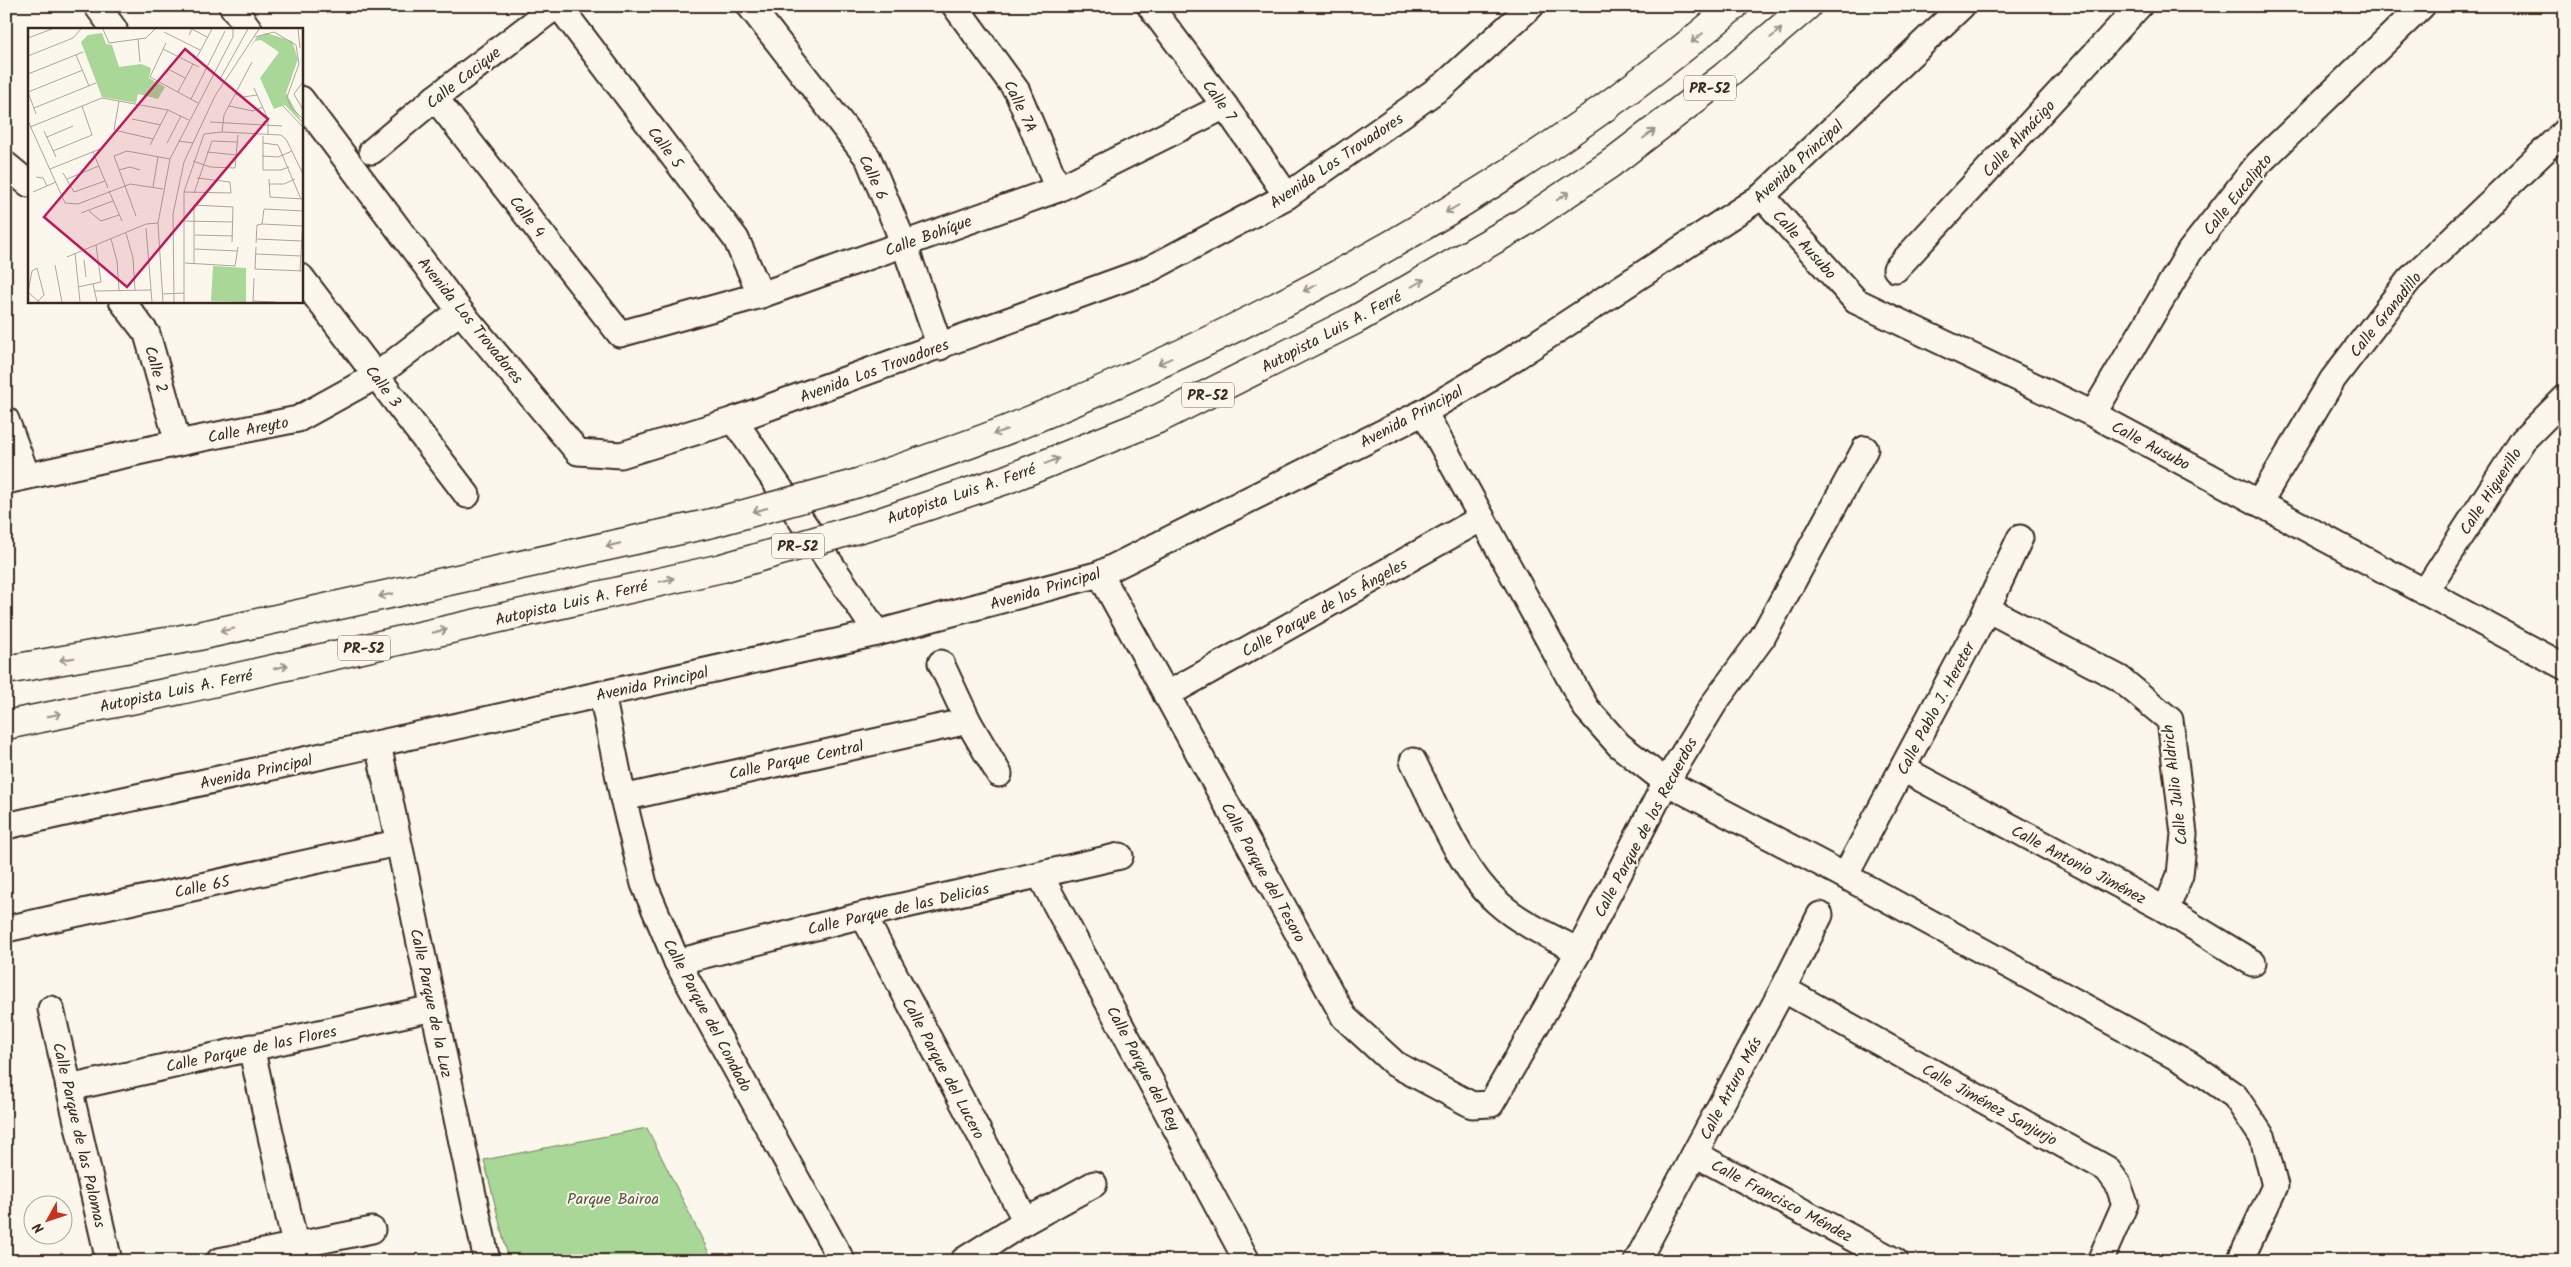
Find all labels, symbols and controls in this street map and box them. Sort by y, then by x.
one-way arrow [1769,27,1782,39]
inset map [28,28,302,302]
one-way arrow [1691,32,1704,43]
street label: Calle Cacique [421,41,507,115]
street label: Calle 7 [1195,75,1243,127]
street label: Calle 7A [996,76,1043,137]
road number: PR-52 [1684,76,1736,100]
street label: Calle Almácigo [1976,95,2062,183]
street label: Avenida Los Trovadores [1265,107,1409,216]
street label: Avenida Principal [1748,115,1850,210]
street label: Calle 5 [641,122,690,175]
one-way arrow [1642,129,1655,140]
street label: Calle Eucalipto [2197,149,2279,241]
street label: Calle 6 [851,151,894,204]
street label: Calle 4 [502,191,551,243]
one-way arrow [1556,191,1570,201]
one-way arrow [1445,204,1460,214]
street label: Calle Ausubo [1766,205,1842,285]
street label: Calle Bohíque [882,209,975,264]
street label: Avenida Los Trovadores [411,252,529,390]
street label: Calle Granadillo [2344,267,2429,363]
one-way arrow [1410,278,1425,288]
street label: Autopista Luis A. Ferré [1257,284,1407,380]
one-way arrow [1303,284,1318,293]
street label: Avenida Los Trovadores [796,333,953,410]
street label: Calle 2 [137,343,174,396]
one-way arrow [1158,357,1173,367]
street label: Calle 3 [358,360,407,413]
street label: Avenida Principal [1355,379,1468,455]
road number: PR-52 [1182,382,1234,408]
street label: Calle Areyto [206,410,291,451]
street label: Calle Ausubo [2106,415,2194,478]
one-way arrow [993,428,1008,437]
street label: Calle Higuerillo [2454,443,2529,540]
one-way arrow [1044,456,1059,465]
street label: Autopista Luis A. Ferré [884,457,1040,532]
one-way arrow [752,505,768,515]
road number: PR-52 [772,534,824,558]
one-way arrow [605,541,621,550]
street label: Calle Parque de los Ángeles [1237,552,1412,664]
street label: Avenida Principal [987,562,1104,617]
street label: Autopista Luis A. Ferré [493,574,651,633]
one-way arrow [658,575,674,584]
one-way arrow [378,591,394,600]
one-way arrow [220,626,236,635]
one-way arrow [432,626,448,636]
road number: PR-52 [338,636,390,660]
street label: Calle Pablo J. Hereter [1891,636,1983,780]
one-way arrow [60,655,76,665]
street label: Avenida Principal [594,660,711,709]
one-way arrow [273,662,289,671]
street label: Autopista Luis A. Ferré [98,663,256,720]
one-way arrow [46,710,62,719]
street label: Calle Julio Aldrich [2156,723,2195,847]
street label: Calle Parque de los Recuerdos [1588,733,1705,922]
street label: Calle Parque Central [727,734,866,787]
street label: Avenida Principal [198,748,315,797]
street label: Calle Parque del Tesoro [1214,798,1312,947]
street label: Calle Antonio Jiménez [2006,819,2150,912]
street label: Calle 65 [172,869,234,906]
street label: Calle Parque de las Delicias [805,876,992,943]
street label: Calle Parque de la Luz [403,926,459,1080]
street label: Calle Parque del Condado [656,935,758,1097]
street label: Calle Parque del Lucero [895,993,991,1144]
street label: Calle Parque del Rey [1099,1002,1186,1136]
street label: Calle Parque de las Flores [164,1019,339,1080]
street label: Calle Arturo Más [1694,1033,1769,1145]
street label: Calle Parque de las Palomas [45,1040,112,1231]
street label: Calle Jiménez Sanjurjo [1917,1058,2062,1153]
street label: Calle Francisco Méndez [1706,1153,1857,1249]
park label: Parque Bairoa [567,1187,659,1212]
north arrow [22,1194,72,1244]
text: N [27,1217,50,1238]

